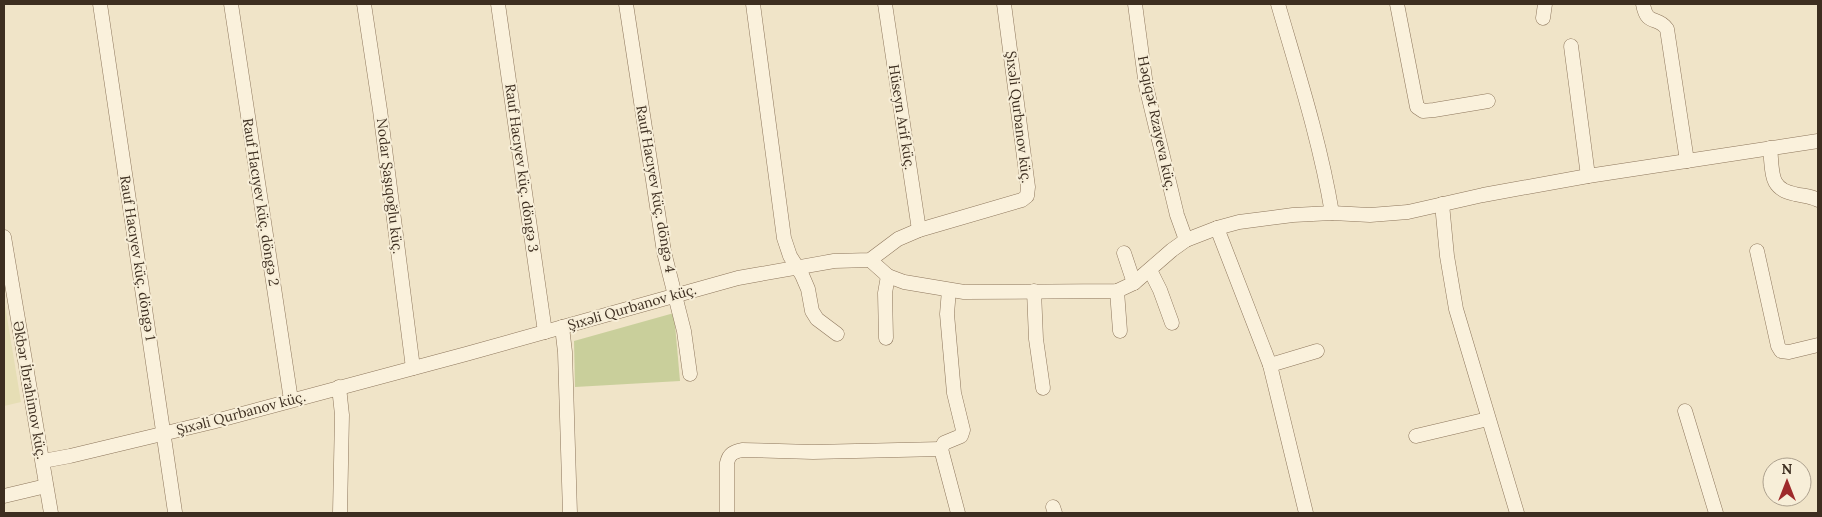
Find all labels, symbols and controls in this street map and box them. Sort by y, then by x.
street label: Şıxəli Qurbanov küç. [1002,50,1036,184]
street label: Həqiqət Rzayeva küç. [1134,54,1180,192]
street label: Hüseyn Arif küç. [885,63,919,171]
street label: Rauf Hacıyev küç. döngə 3 [501,83,543,254]
street label: Rauf Hacıyev küç. döngə 4 [632,104,680,275]
street label: Rauf Hacıyev küç. döngə 2 [239,117,283,287]
street label: Nodar Şaşıqoğlu küç. [373,117,407,255]
street label: Rauf Hacıyev küç. döngə 1 [116,174,160,342]
street label: Şıxəli Qurbanov küç. [565,280,699,334]
street label: Əkbər İbrahimov küç. [9,319,51,461]
street label: Şıxəli Qurbanov küç. [174,387,308,439]
north arrow [1762,457,1812,507]
text: N [1782,460,1793,478]

